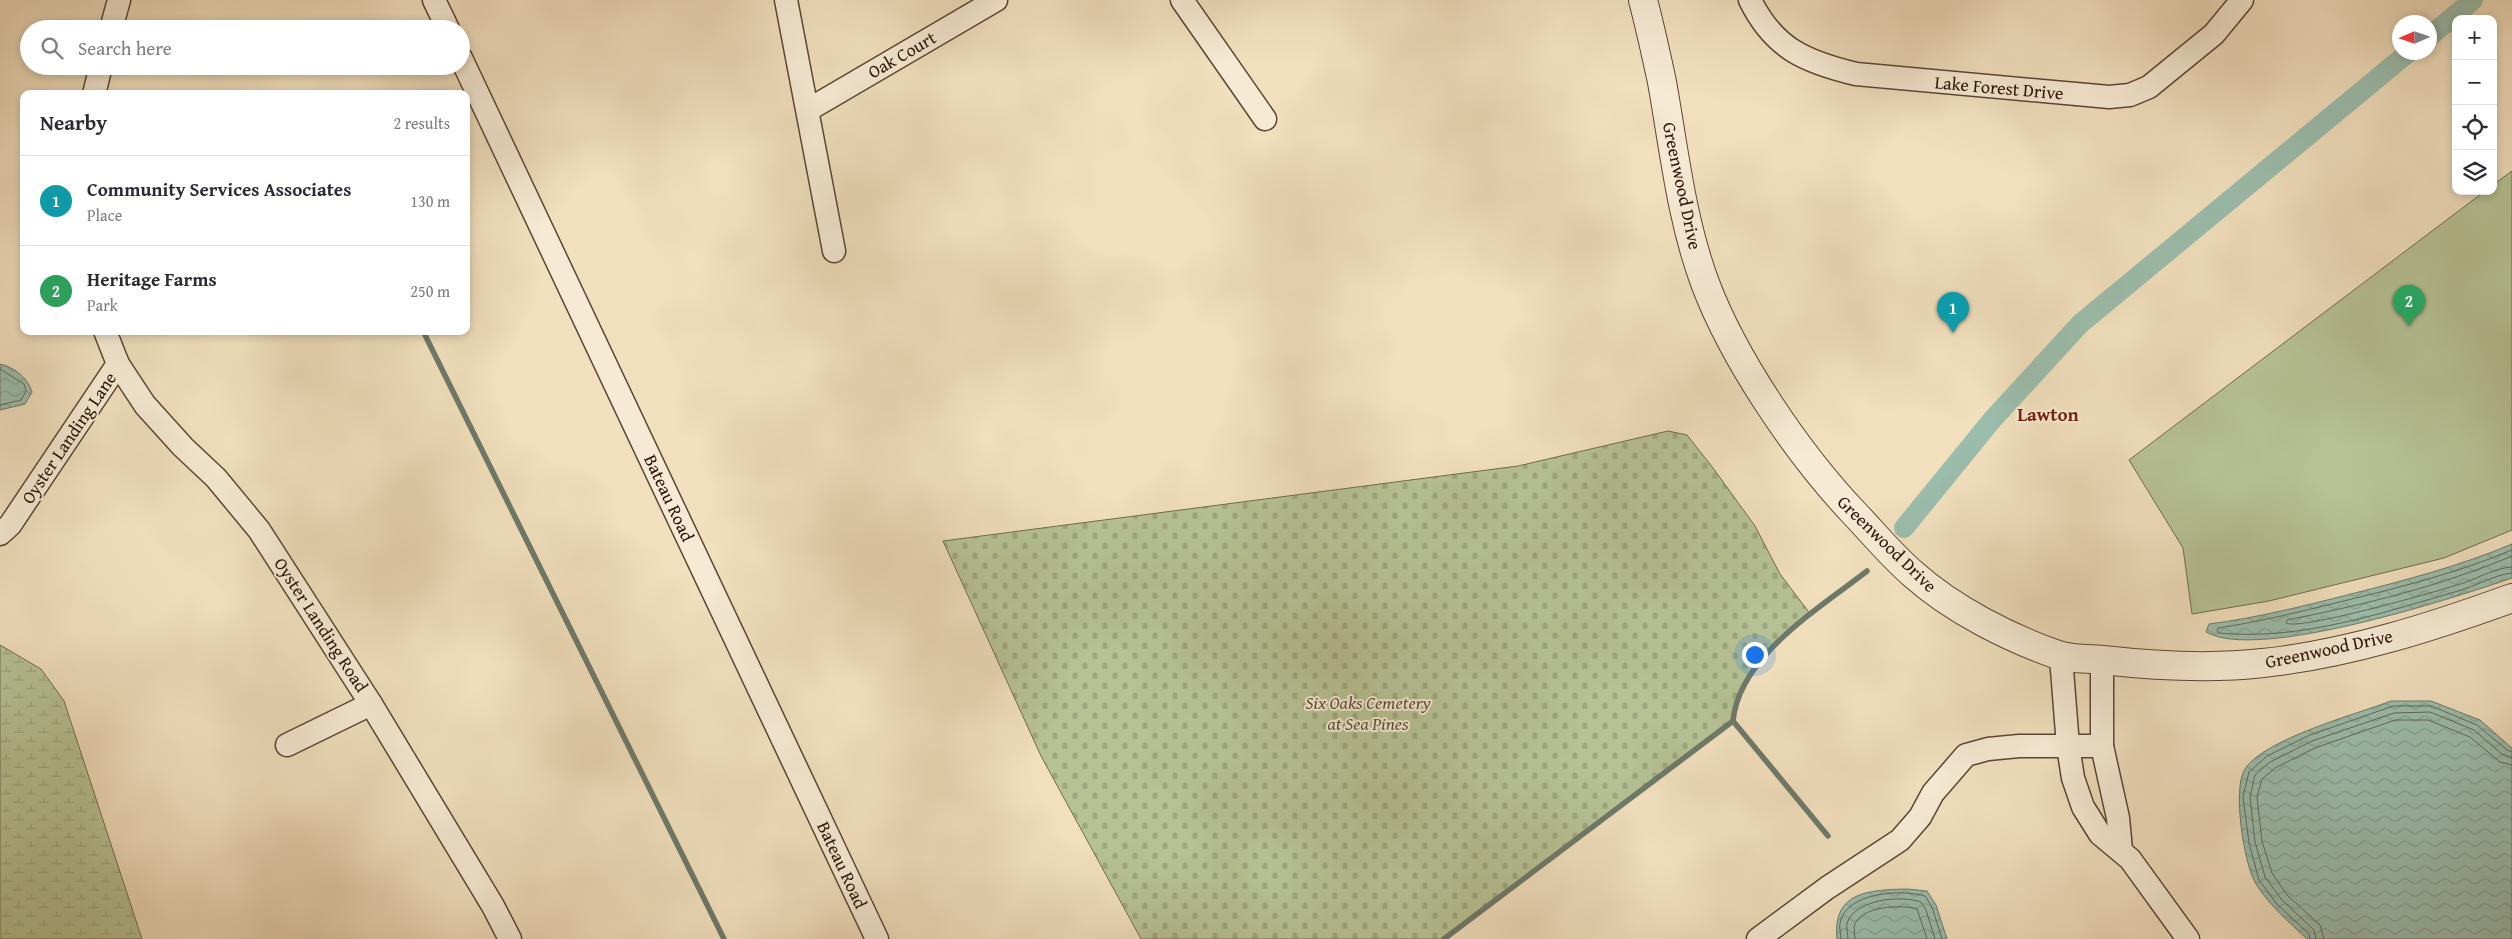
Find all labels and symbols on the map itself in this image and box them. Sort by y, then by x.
north arrow [2392,15,2437,60]
street label: Oak Court [863,24,942,85]
street label: Lake Forest Drive [1934,68,2065,107]
street label: Greenwood Drive [1656,120,1709,252]
pin: 2 [2393,285,2425,326]
pin: 1 [1937,292,1969,333]
street label: Oyster Landing Lane [14,366,123,509]
district label: Lawton [2017,400,2080,428]
street label: Bateau Road [637,450,702,546]
street label: Greenwood Drive [1831,489,1943,598]
street label: Oyster Landing Road [268,552,375,698]
street label: Greenwood Drive [2263,622,2395,675]
your location [1742,642,1768,668]
park label: Six Oaks Cemetery at Sea Pines [1305,689,1431,737]
street label: Bateau Road [810,817,875,913]

